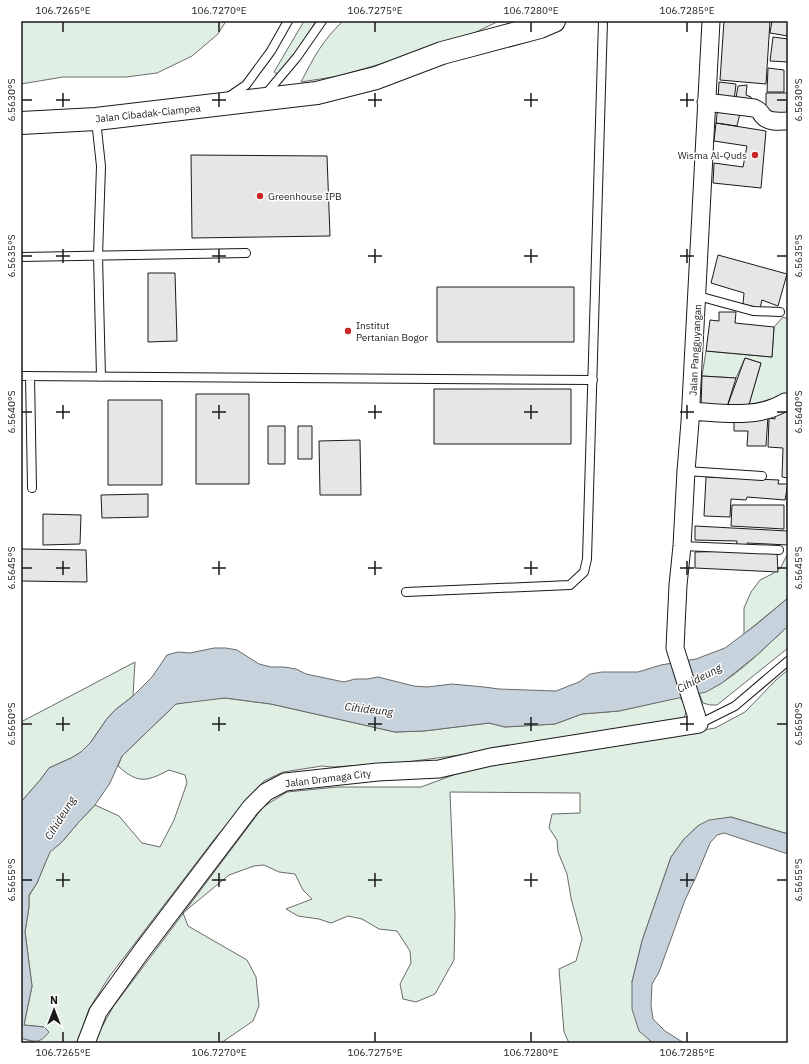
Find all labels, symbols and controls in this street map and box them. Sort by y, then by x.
text: 106.7265°E [35,4,91,17]
text: 106.7270°E [191,4,247,17]
text: 106.7275°E [347,4,403,17]
text: 106.7280°E [503,4,559,17]
text: 106.7285°E [659,4,715,17]
text: 6.5630°S [5,78,18,122]
text: 6.5630°S [792,78,805,122]
street label: Jalan Cibadak-Ciampea [95,101,202,125]
place label: Wisma Al-Quds [678,149,747,162]
marker: Wisma Al-Quds [750,150,760,160]
place label: Greenhouse IPB [268,190,342,203]
marker: Greenhouse IPB [255,191,265,201]
text: 6.5635°S [5,234,18,278]
text: 6.5635°S [792,234,805,278]
street label: Jalan Pangguyangan [687,304,704,396]
place label: Institut Pertanian Bogor [356,319,428,344]
marker: Institut Pertanian Bogor [343,326,353,336]
text: 6.5640°S [5,390,18,434]
text: 6.5640°S [792,390,805,434]
text: 6.5645°S [5,546,18,590]
text: 6.5645°S [792,546,805,590]
water label: Cihideung [674,660,724,696]
water label: Cihideung [344,699,394,719]
text: 6.5650°S [5,702,18,746]
text: 6.5650°S [792,702,805,746]
street label: Jalan Dramaga City [284,767,372,790]
water label: Cihideung [41,793,79,842]
text: 6.5655°S [5,858,18,902]
text: 6.5655°S [792,858,805,902]
north arrow [34,990,74,1030]
text: N [50,993,58,1007]
text: 106.7265°E [35,1046,91,1059]
text: 106.7270°E [191,1046,247,1059]
text: 106.7275°E [347,1046,403,1059]
text: 106.7280°E [503,1046,559,1059]
text: 106.7285°E [659,1046,715,1059]

